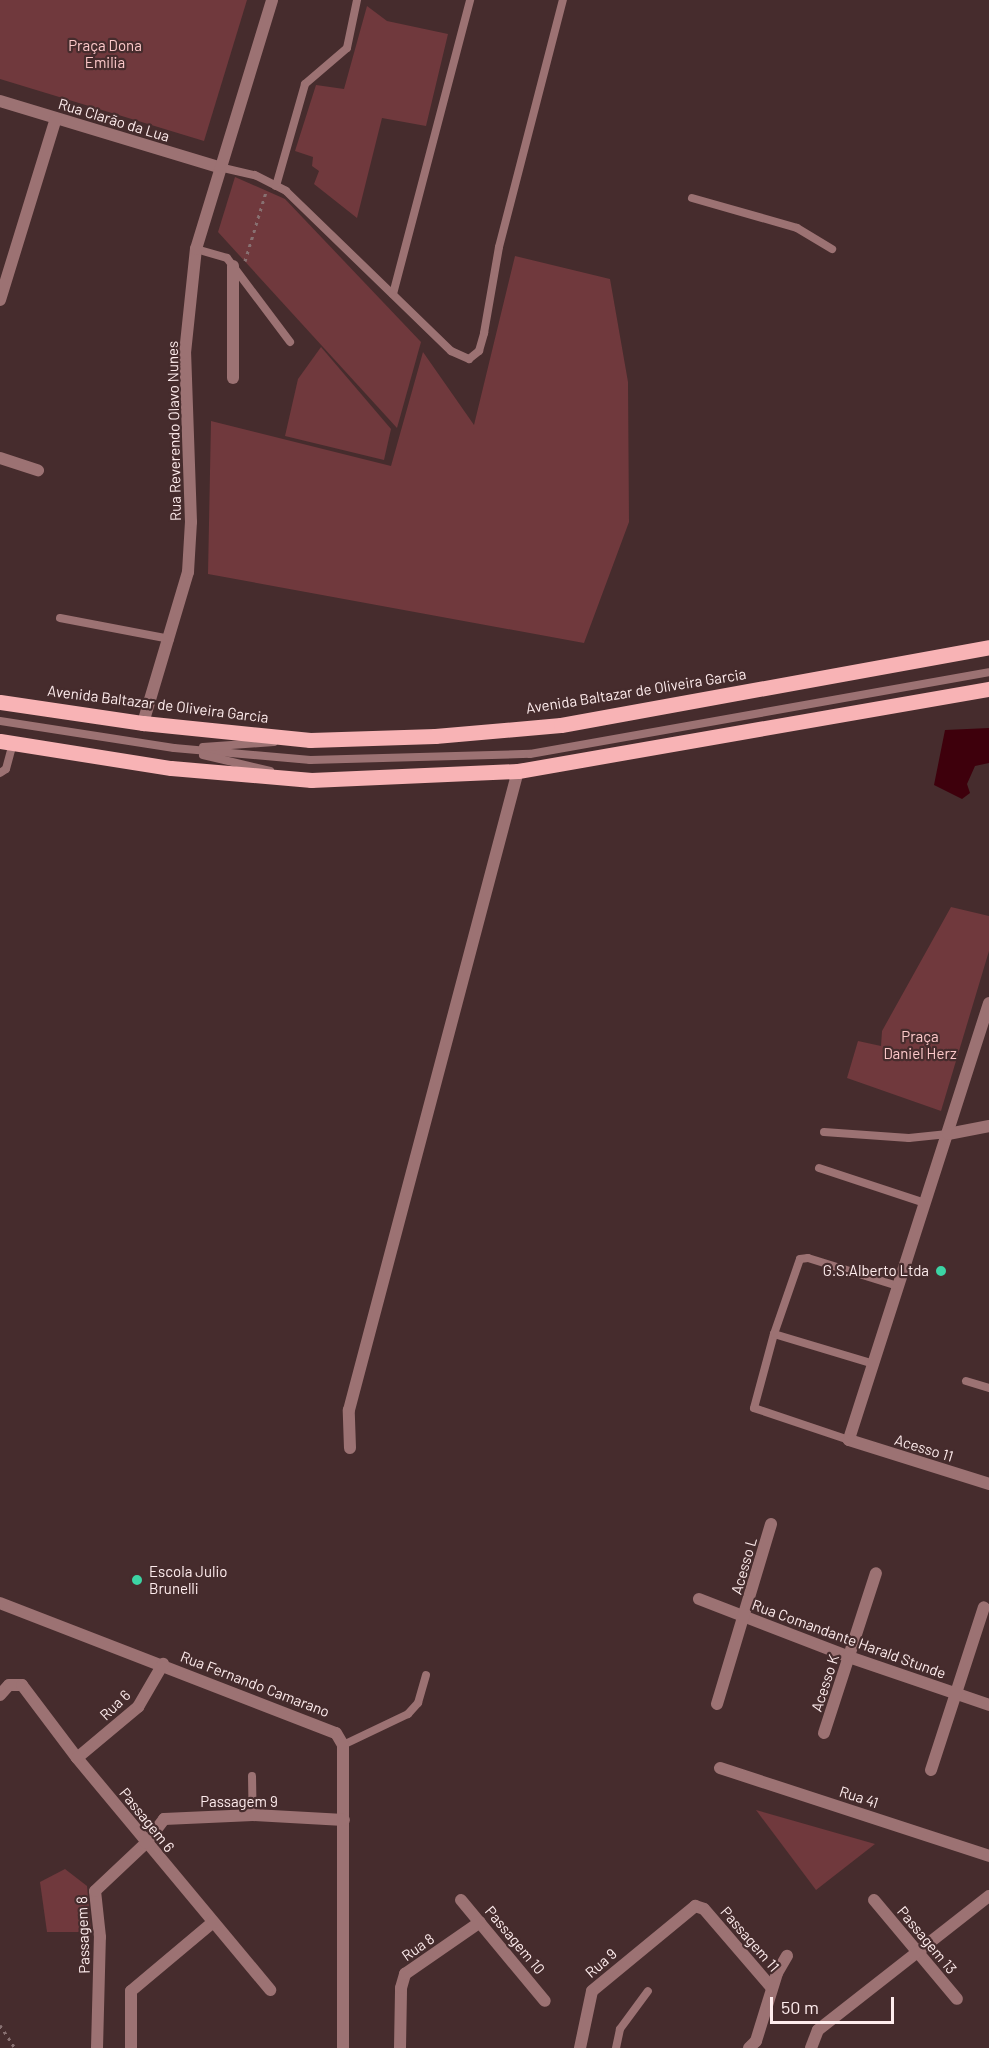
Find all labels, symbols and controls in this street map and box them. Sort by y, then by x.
park label: Praça Dona Emilia [68,36,142,71]
street label: Rua Clarão da Lua [56,95,172,145]
street label: Rua Reverendo Olavo Nunes [163,341,185,521]
street label: Avenida Baltazar de Oliveira Garcia [525,665,747,717]
street label: Avenida Baltazar de Oliveira Garcia [46,681,270,727]
park label: Praça Daniel Herz [883,1027,957,1062]
place label: G.S.Alberto Ltda [823,1262,929,1280]
marker: G.S.Alberto Ltda [934,1264,948,1278]
street label: Acesso 11 [892,1431,956,1465]
street label: Acesso L [727,1535,761,1597]
place label: Escola Julio Brunelli [149,1562,227,1597]
marker: Escola Julio Brunelli [130,1573,144,1587]
street label: Rua Comandante Harald Stunde [750,1595,948,1683]
street label: Rua Fernando Camarano [178,1647,332,1721]
street label: Acesso K [807,1652,843,1714]
street label: Rua 6 [96,1686,134,1724]
street label: Rua 41 [837,1782,881,1812]
street label: Passagem 6 [116,1784,178,1856]
street label: Passagem 9 [200,1793,278,1811]
street label: Passagem 8 [73,1896,93,1974]
street label: Passagem 10 [481,1902,549,1978]
street label: Passagem 11 [717,1903,783,1975]
street label: Passagem 13 [894,1903,960,1977]
street label: Rua 8 [398,1929,438,1965]
street label: Rua 9 [582,1944,620,1982]
scale bar [773,1985,898,2023]
text: 50 m [781,1996,819,2018]

